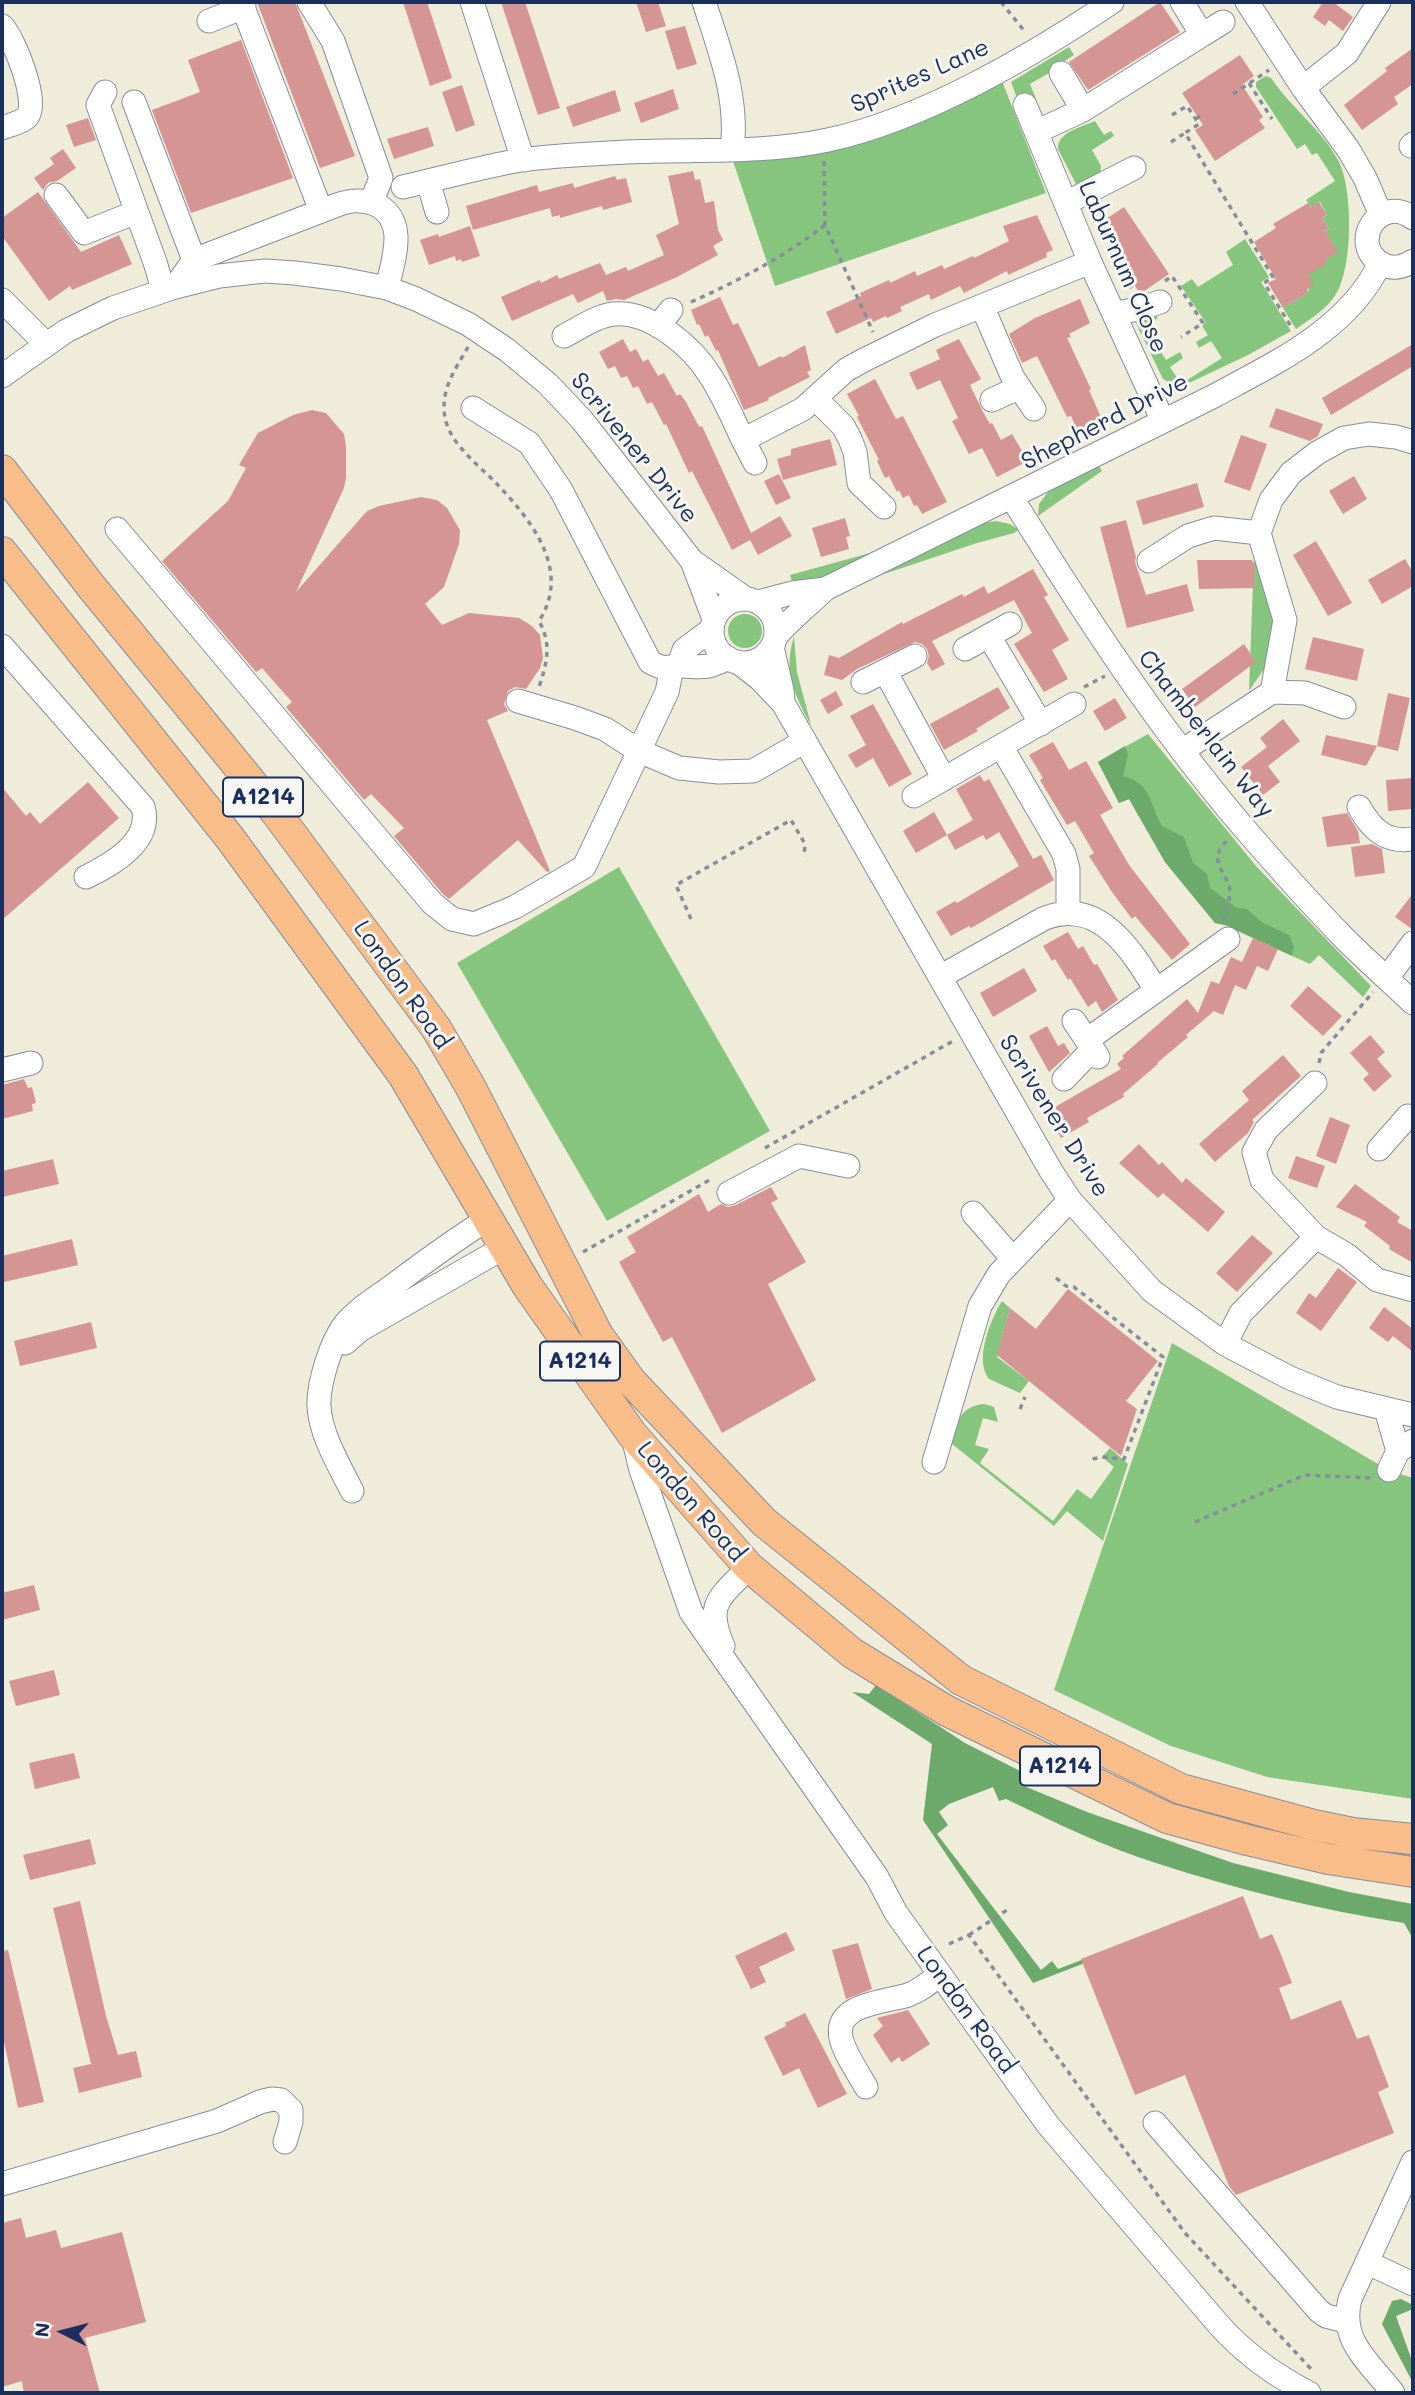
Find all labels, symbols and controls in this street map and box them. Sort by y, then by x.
street label: Sprites Lane [846,33,994,119]
street label: Laburnum Close [1072,177,1174,357]
street label: Scrivener Drive [564,367,704,529]
street label: Shepherd Drive [1017,368,1193,476]
street label: Chamberlain Way [1132,644,1280,824]
road number: A1214 [223,778,303,817]
street label: London Road [347,915,457,1055]
street label: Scrivener Drive [993,1030,1115,1202]
road number: A1214 [540,1342,620,1380]
street label: London Road [631,1436,751,1568]
road number: A1214 [1020,1746,1100,1786]
street label: London Road [910,1941,1022,2079]
north arrow [28,2297,98,2367]
text: N [28,2321,55,2338]

